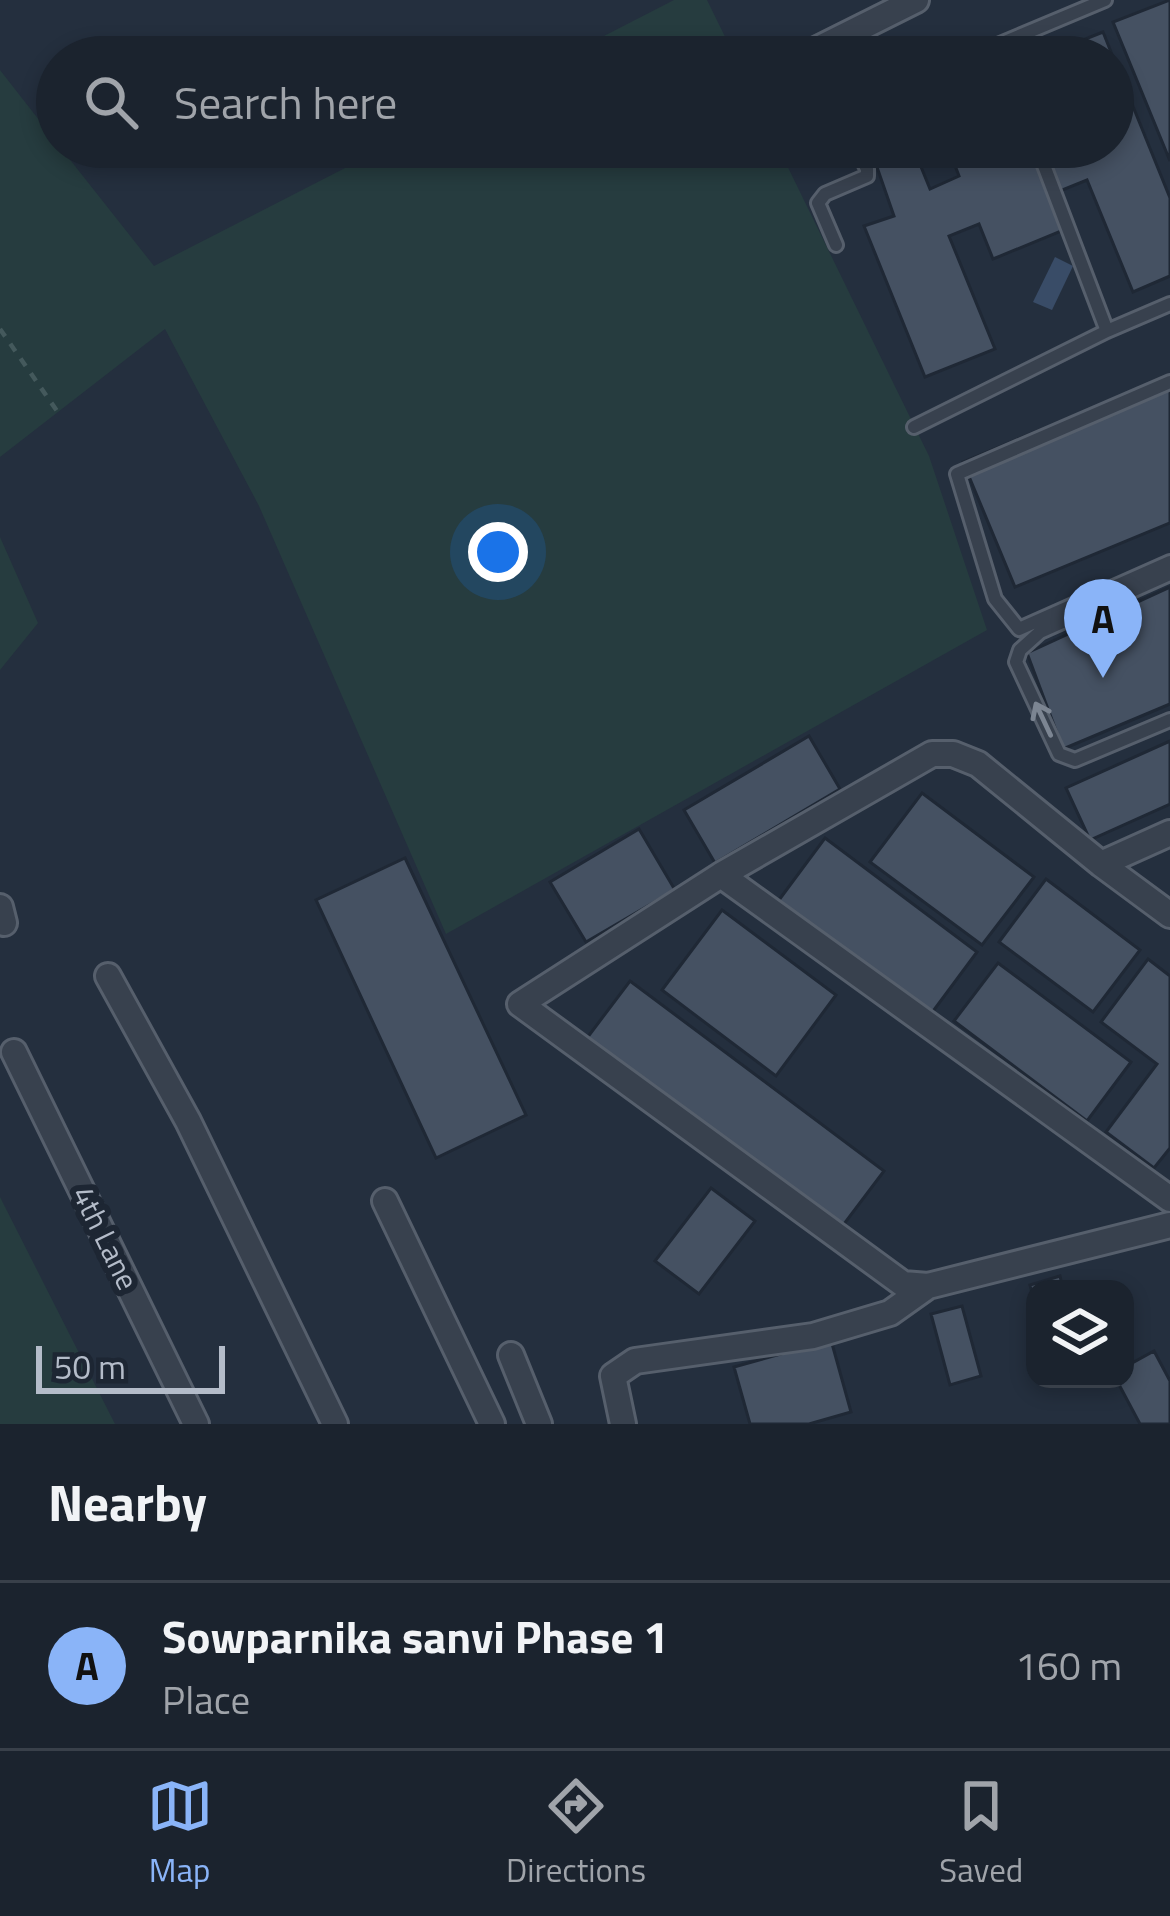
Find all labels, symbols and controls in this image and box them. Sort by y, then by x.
search box [36,36,1134,168]
text: Search here [174,68,397,136]
icon: search [78,69,144,135]
your location [468,522,528,582]
pin: A [1064,579,1142,678]
one-way arrow [1031,702,1053,738]
street label: 4th Lane [61,1178,151,1297]
map controls [1026,1280,1134,1388]
button: layers [1026,1280,1134,1388]
scale bar [36,1340,225,1393]
text: 50 m [54,1342,126,1392]
text: Nearby [48,1463,207,1541]
text: Sowparnika sanvi Phase 1 [162,1602,668,1670]
text: A [75,1636,99,1695]
text: 160 m [1015,1636,1122,1695]
text: Place [162,1670,250,1729]
tab: Map [147,1773,213,1895]
tab: Directions [506,1773,646,1895]
tab: Saved [939,1773,1023,1895]

